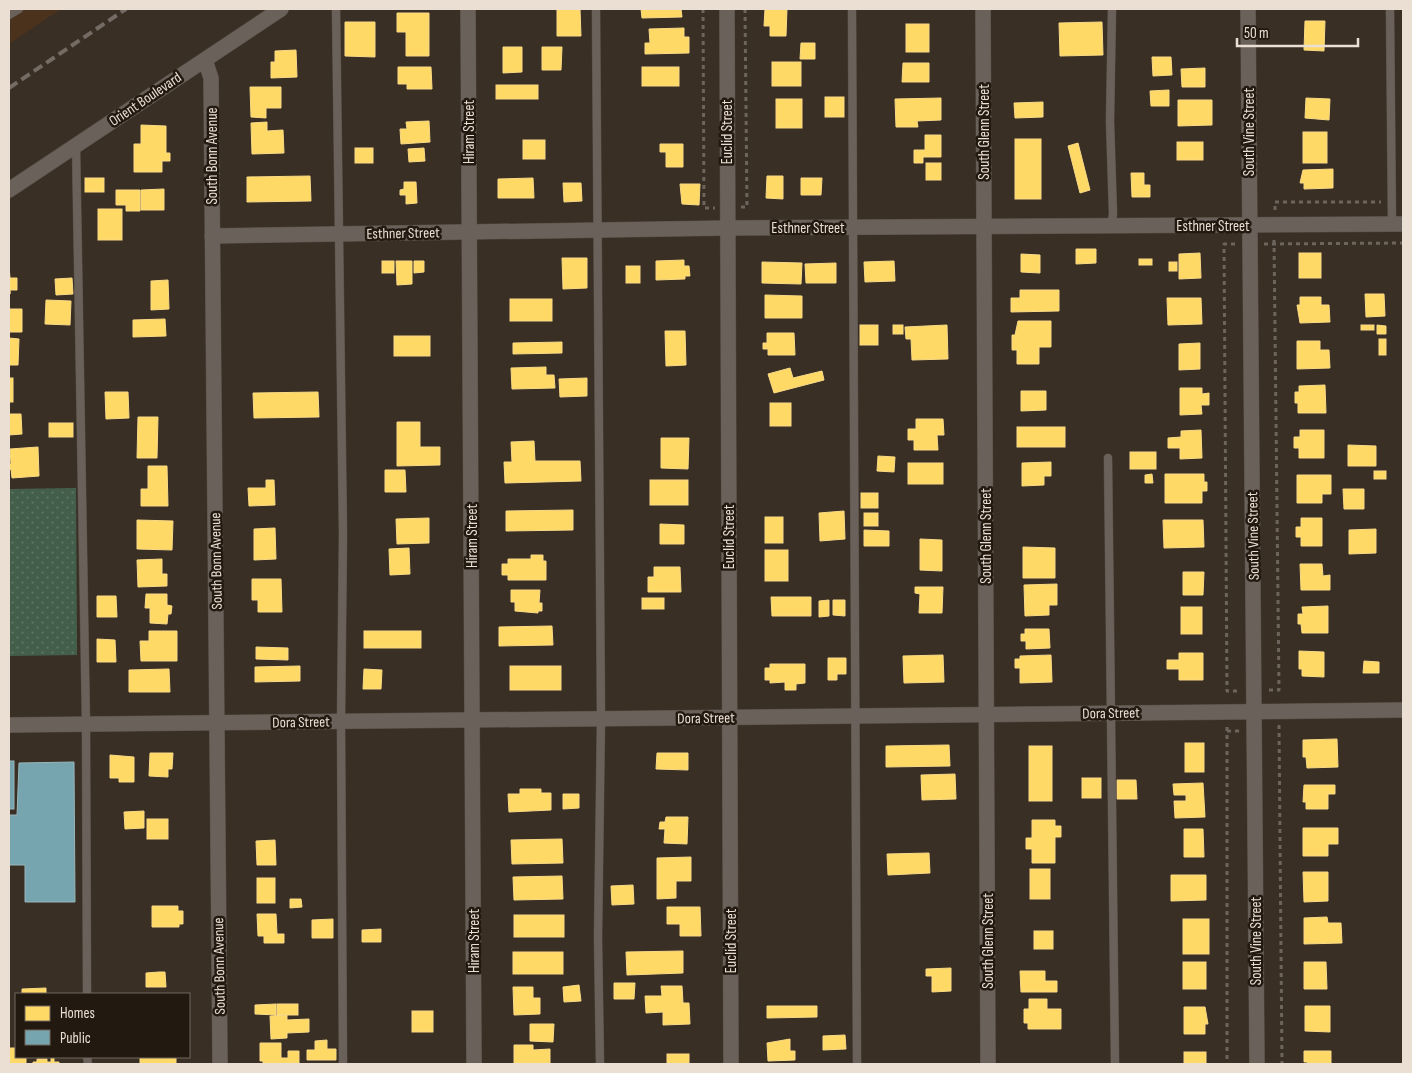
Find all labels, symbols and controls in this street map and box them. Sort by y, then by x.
scale bar [1237,15,1358,47]
text: 50 m [1244,24,1269,43]
street label: Orient Boulevard [105,68,185,131]
street label: South Glenn Street [975,84,994,180]
street label: South Vine Street [1240,87,1259,176]
street label: Euclid Street [718,99,737,164]
street label: Hiram Street [460,100,479,164]
street label: South Bonn Avenue [203,107,222,205]
street label: Esthner Street [1176,217,1250,236]
street label: Esthner Street [771,219,845,238]
street label: Esthner Street [366,223,440,244]
street label: South Glenn Street [977,488,996,584]
street label: South Vine Street [1243,491,1264,580]
street label: Hiram Street [463,504,482,568]
street label: Euclid Street [720,504,739,569]
street label: South Bonn Avenue [206,512,227,610]
street label: Dora Street [1082,703,1140,724]
street label: Dora Street [677,708,735,729]
street label: Dora Street [272,712,330,733]
street label: South Glenn Street [979,893,998,989]
street label: South Vine Street [1247,896,1266,985]
street label: Euclid Street [722,908,741,973]
street label: Hiram Street [465,909,484,973]
street label: South Bonn Avenue [209,917,230,1015]
legend [15,993,190,1058]
text: Homes [60,1004,95,1023]
text: Public [60,1029,91,1048]

